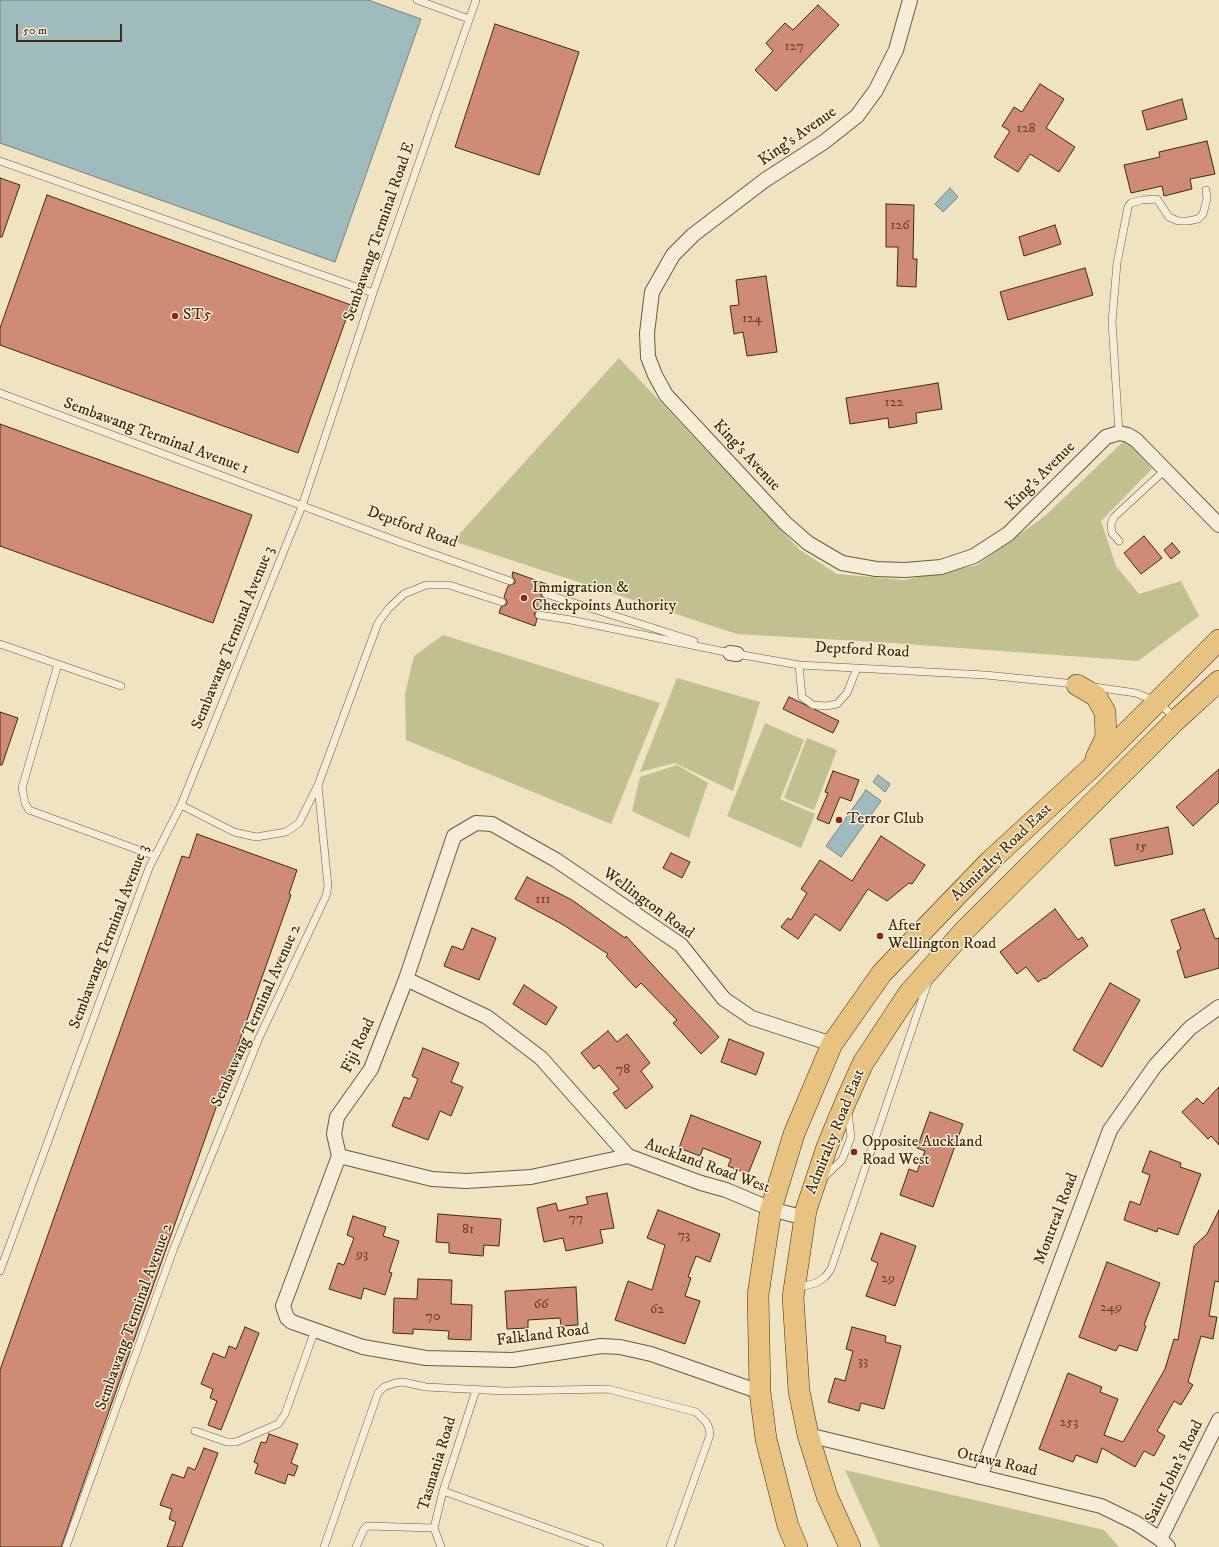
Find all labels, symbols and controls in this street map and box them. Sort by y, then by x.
scale bar [18,16,124,42]
text: 50 m [23,23,47,38]
house number: 127 [784,39,804,55]
street label: King's Avenue [755,103,841,171]
house number: 128 [1016,121,1036,137]
street label: Sembawang Terminal Road E [340,140,420,324]
house number: 126 [890,218,910,234]
place label: ST5 [183,306,211,326]
marker: ST5 [170,311,180,321]
house number: 124 [742,311,762,327]
street label: Sembawang Terminal Avenue 1 [61,394,251,480]
house number: 122 [885,395,903,411]
street label: King's Avenue [708,416,784,496]
street label: King's Avenue [1002,438,1080,516]
street label: Deptford Road [364,503,460,553]
street label: Sembawang Terminal Avenue 3 [188,544,280,732]
place label: Immigration & Checkpoints Authority [532,579,676,617]
marker: Immigration & Checkpoints Authority [519,593,529,603]
street label: Deptford Road [814,639,910,663]
street label: Admiralty Road East [947,800,1057,906]
place label: Terror Club [847,810,924,830]
marker: Terror Club [834,815,844,825]
house number: 15 [1135,839,1147,855]
street label: Sembawang Terminal Avenue 3 [66,842,154,1032]
street label: Wellington Road [599,864,697,944]
house number: 111 [535,892,551,908]
place label: After Wellington Road [888,917,996,955]
street label: Sembawang Terminal Avenue 2 [208,922,306,1110]
marker: After Wellington Road [875,931,885,941]
street label: Fiji Road [338,1015,380,1077]
house number: 78 [616,1062,630,1078]
street label: Admiralty Road East [802,1067,870,1197]
place label: Opposite Auckland Road West [862,1133,982,1171]
street label: Auckland Road West [642,1135,772,1199]
marker: Opposite Auckland Road West [849,1147,859,1157]
street label: Montreal Road [1031,1171,1083,1267]
house number: 77 [569,1211,583,1227]
street label: Sembawang Terminal Avenue 2 [92,1221,178,1413]
house number: 81 [462,1222,474,1238]
house number: 73 [678,1228,690,1244]
house number: 93 [356,1247,368,1263]
house number: 29 [881,1271,895,1287]
house number: 66 [534,1297,548,1313]
house number: 249 [1100,1300,1122,1316]
house number: 62 [650,1302,664,1318]
house number: 70 [426,1309,440,1325]
street label: Falkland Road [496,1321,590,1351]
house number: 33 [858,1354,868,1370]
street label: Tasmania Road [415,1415,461,1513]
house number: 253 [1060,1415,1078,1431]
street label: Saint John's Road [1142,1417,1208,1527]
street label: Ottawa Road [955,1444,1039,1482]

